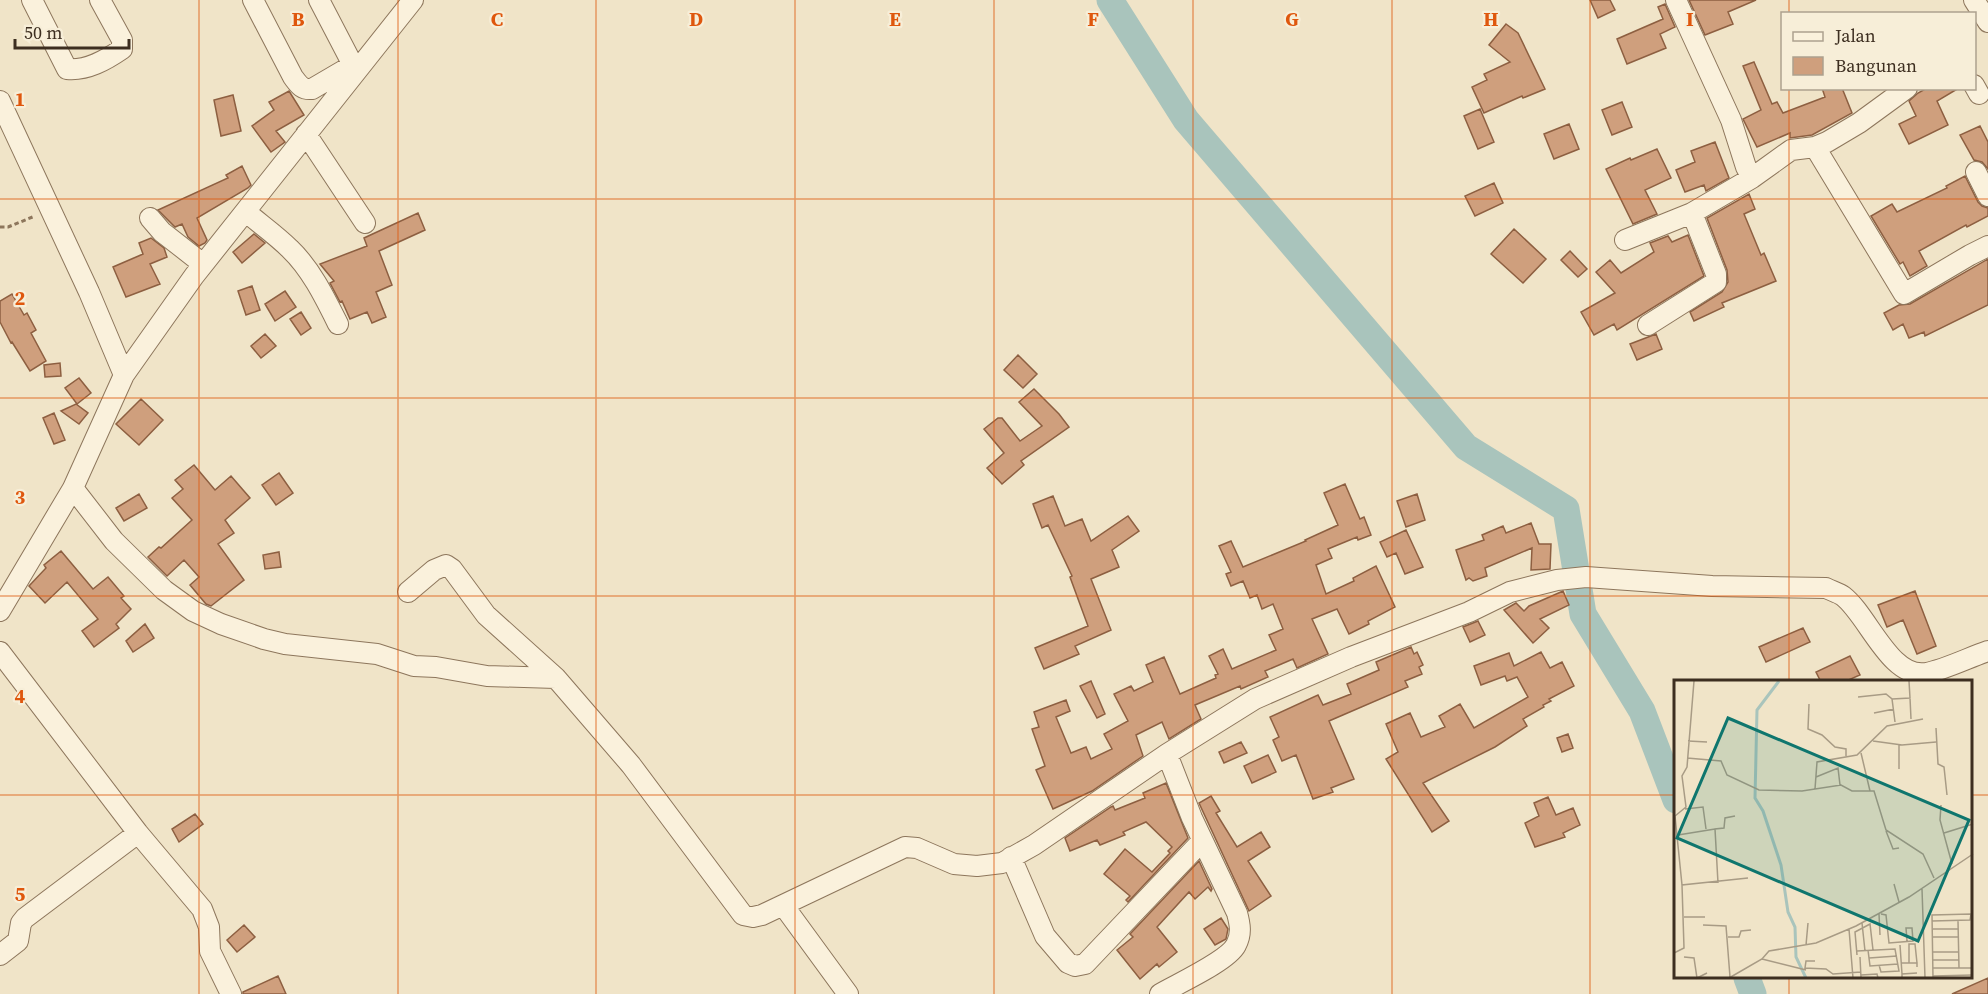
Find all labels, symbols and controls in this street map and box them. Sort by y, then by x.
text: B [291,5,305,33]
text: C [491,5,503,33]
text: D [689,5,703,33]
text: E [889,5,901,33]
text: F [1087,5,1099,33]
text: G [1285,5,1299,33]
text: H [1483,5,1499,33]
text: I [1686,5,1694,33]
scale bar [15,12,129,50]
legend [1781,12,1976,90]
text: 50 m [24,20,62,45]
text: Jalan [1834,23,1876,48]
text: Bangunan [1835,53,1917,78]
text: 1 [15,85,25,113]
text: 2 [15,284,26,312]
text: 3 [15,483,26,511]
inset map [1674,680,1973,979]
text: 4 [15,682,26,710]
text: 5 [15,880,26,908]

